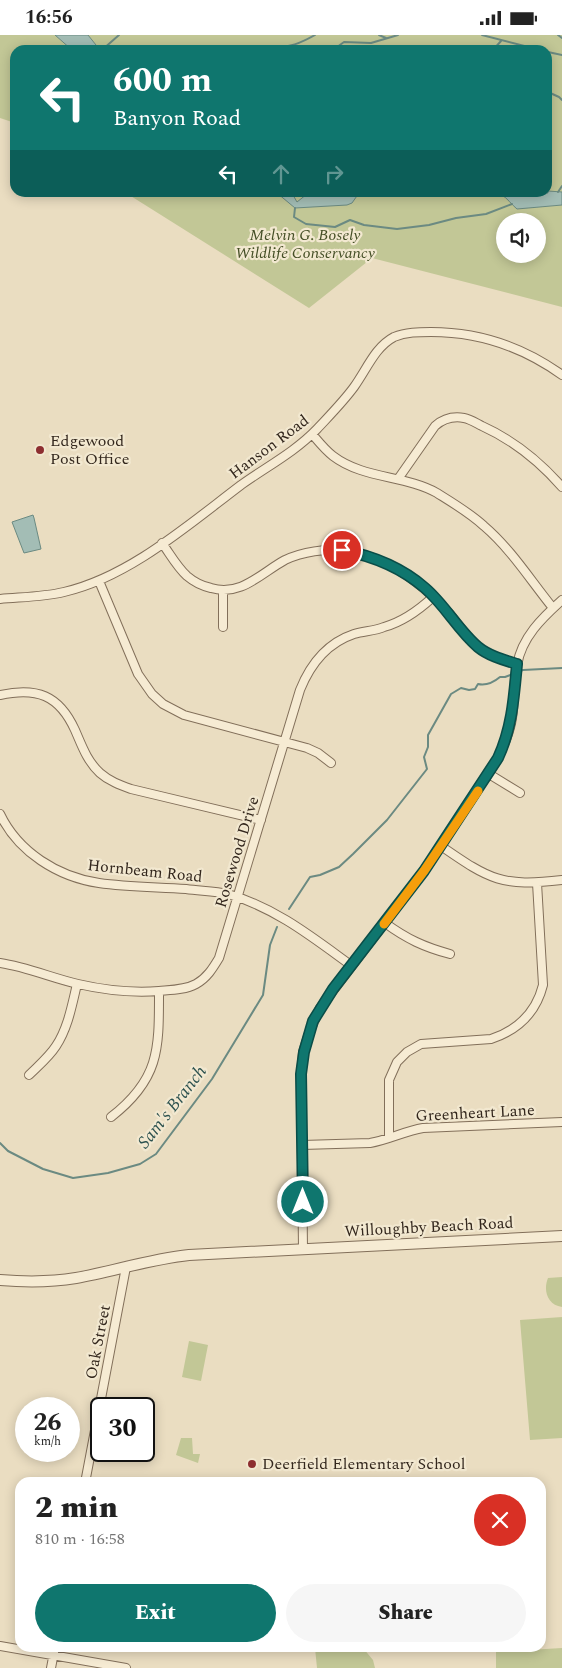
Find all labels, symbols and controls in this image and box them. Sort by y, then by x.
text: 16:56 [25,3,73,32]
text: 600 m [113,54,212,107]
icon: left [30,65,95,130]
text: Banyon Road [113,102,241,135]
icon: left [214,160,242,188]
icon: ahead [267,160,295,188]
icon: right [320,160,348,188]
map controls [496,213,546,263]
button: sound [496,213,546,263]
park label: Melvin G. Bosely Wildlife Conservancy [235,223,375,265]
street label: Hanson Road [224,409,314,485]
place label: Edgewood Post Office [50,429,129,471]
marker: Edgewood Post Office [34,444,46,456]
pin [321,529,363,571]
icon: arrive [328,536,356,564]
street label: Rosewood Drive [209,793,265,911]
street label: Hornbeam Road [86,853,204,889]
water label: Sam's Branch [131,1060,213,1154]
street label: Greenheart Lane [415,1098,535,1128]
position arrow [276,1175,328,1227]
street label: Willoughby Beach Road [344,1211,514,1243]
street label: Oak Street [79,1302,117,1381]
speed limit sign: 30 [90,1397,155,1462]
text: 26 [33,1404,62,1442]
text: km/h [34,1432,61,1451]
place label: Deerfield Elementary School [262,1452,465,1476]
marker: Deerfield Elementary School [246,1458,258,1470]
text: 2 min [35,1485,118,1531]
button: close [474,1494,526,1546]
text: 810 m · 16:58 [35,1527,125,1551]
button: Exit [35,1584,276,1642]
button: Share [286,1584,526,1642]

